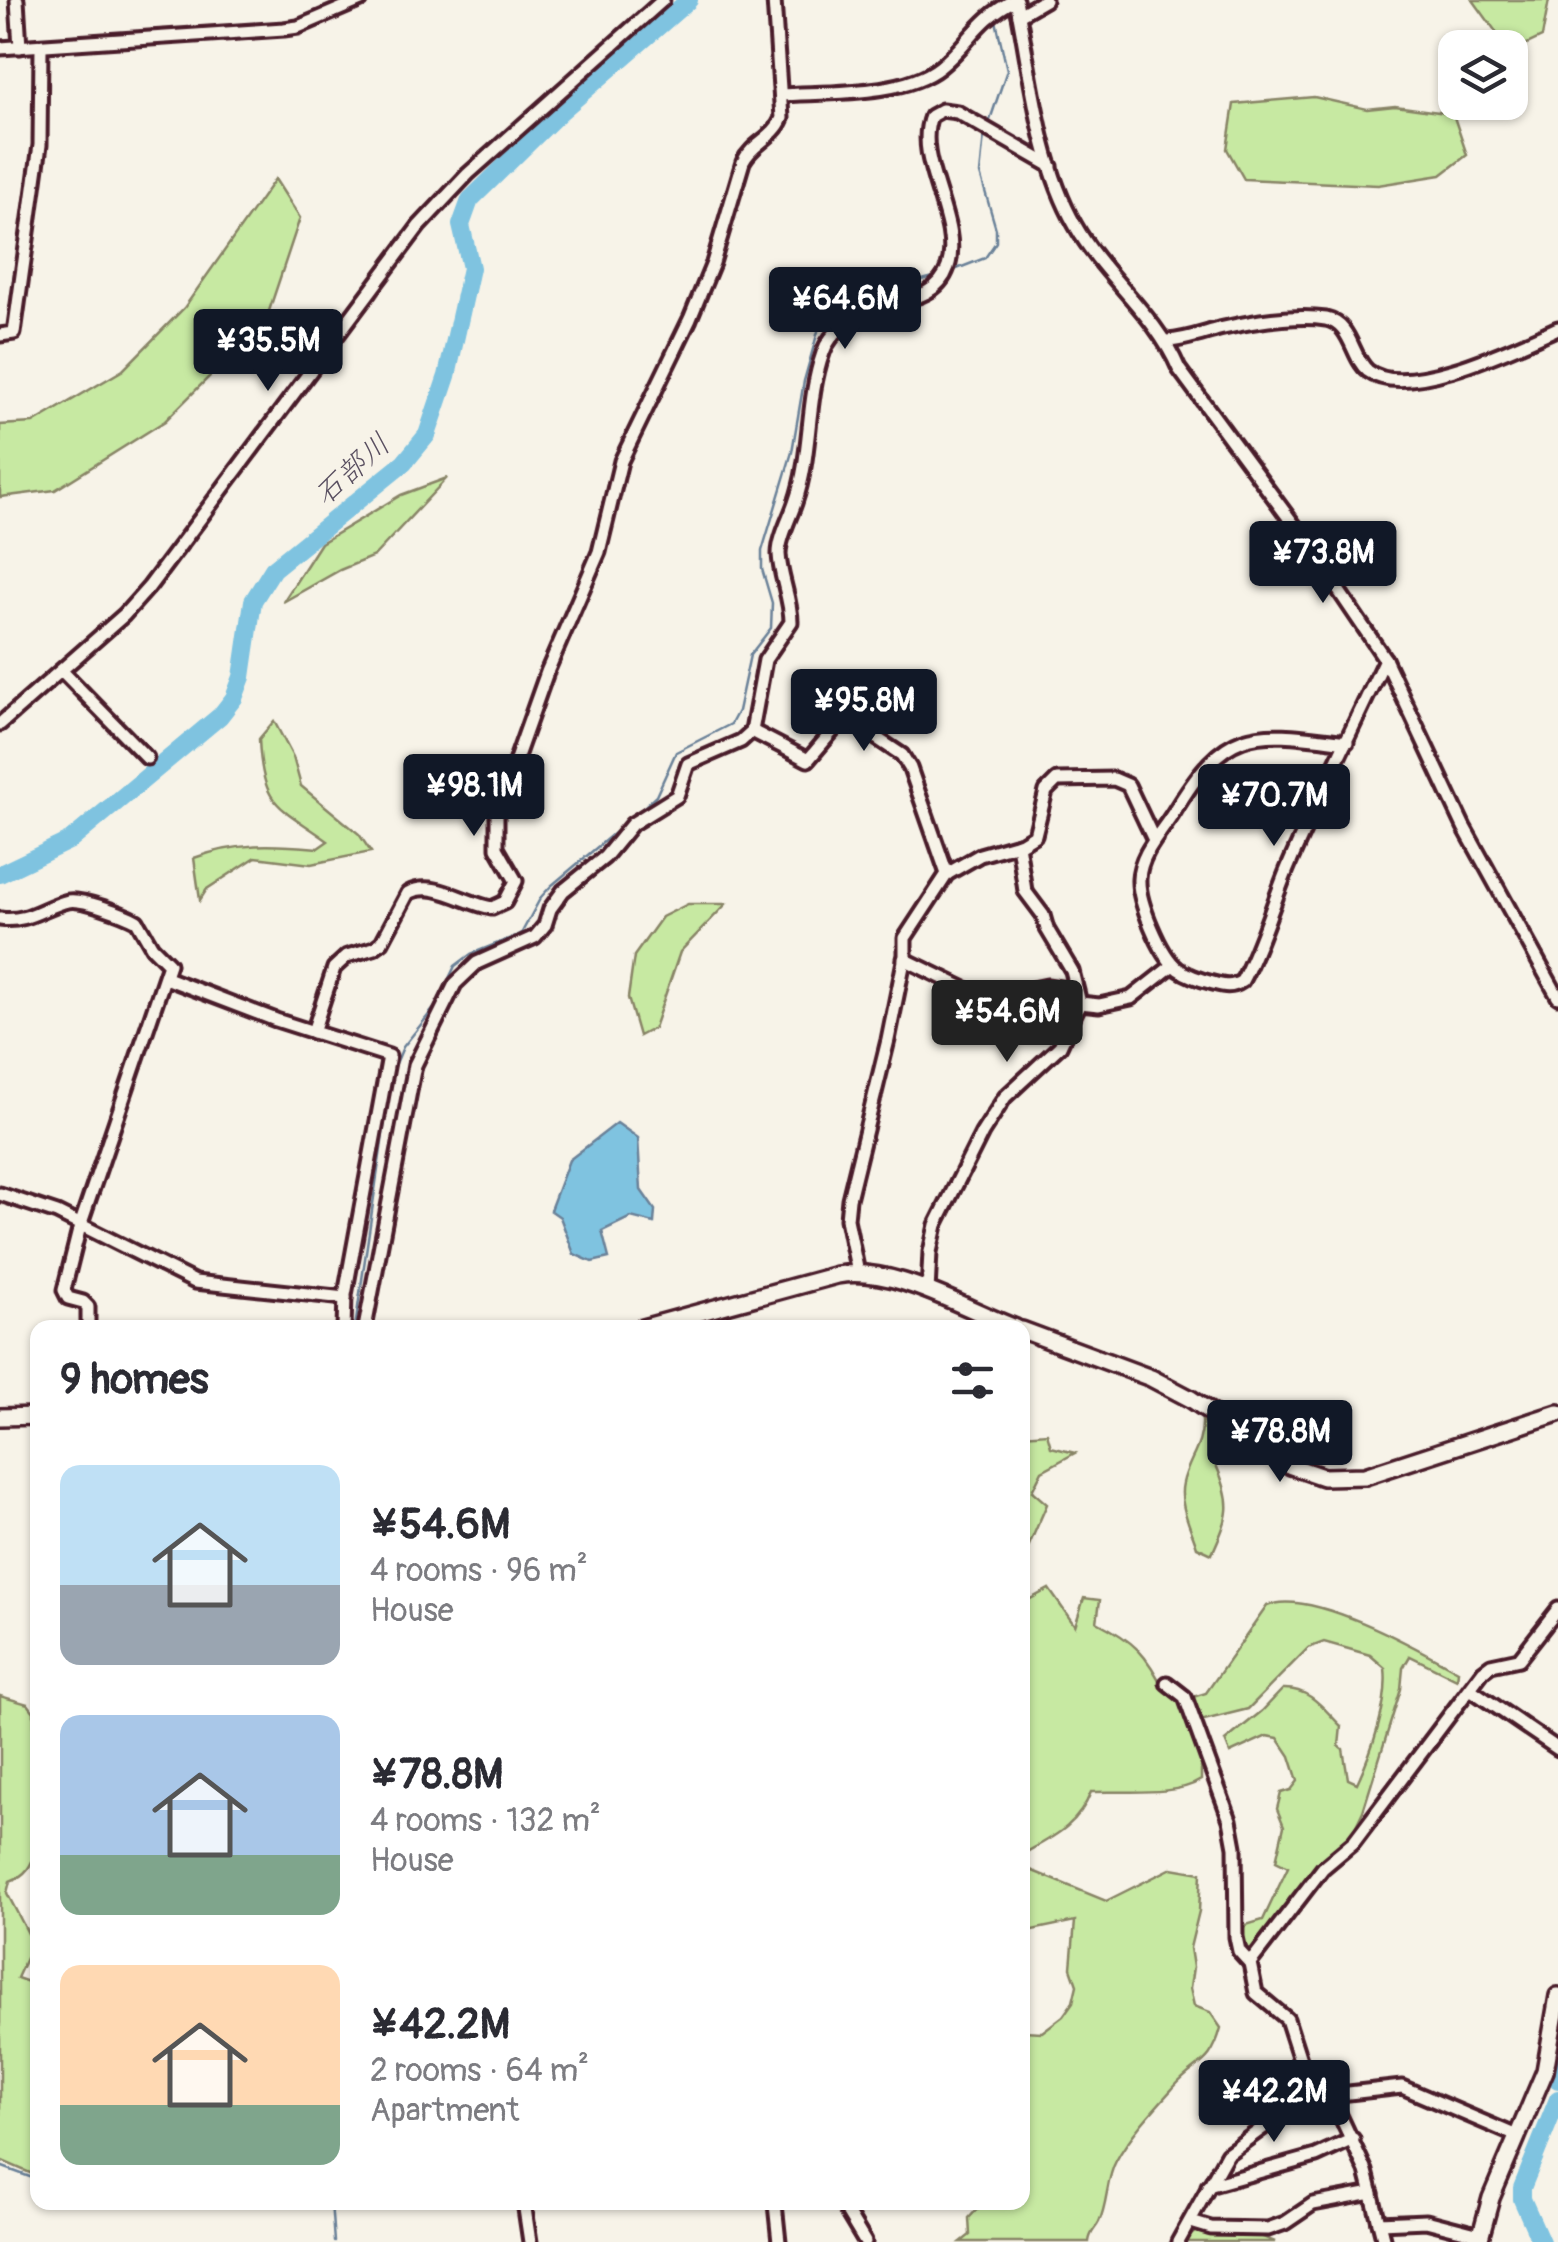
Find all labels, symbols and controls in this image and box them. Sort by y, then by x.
map controls [1438,30,1528,120]
button: layers [1438,30,1528,120]
pin: ¥64.6M [764,267,926,352]
text: ¥64.6M [791,279,899,319]
pin: ¥35.5M [187,309,349,394]
text: ¥35.5M [216,321,320,361]
water label: 石部川 [307,426,398,513]
pin: ¥73.8M [1242,521,1404,606]
text: ¥73.8M [1271,533,1375,573]
pin: ¥95.8M [783,669,945,754]
text: ¥95.8M [813,681,915,721]
pin: ¥98.1M [393,754,555,839]
pin: ¥70.7M [1193,764,1355,849]
text: ¥98.1M [425,766,523,806]
text: ¥70.7M [1220,776,1328,816]
pin: ¥54.6M [926,980,1088,1065]
text: ¥54.6M [954,992,1060,1032]
icon: filters [945,1353,1000,1408]
text: 9 homes [60,1354,209,1406]
pin: ¥78.8M [1199,1400,1361,1485]
text: ¥78.8M [1229,1412,1331,1452]
text: ¥54.6M [370,1499,510,1551]
icon: home [140,1505,260,1625]
text: 4 rooms · 96 m² [370,1551,588,1591]
text: House [370,1591,454,1631]
text: ¥78.8M [370,1749,503,1801]
icon: home [140,1755,260,1875]
text: 4 rooms · 132 m² [370,1801,601,1841]
text: House [370,1841,454,1881]
text: ¥42.2M [370,1999,510,2051]
icon: home [140,2005,260,2125]
text: 2 rooms · 64 m² [370,2051,589,2091]
pin: ¥42.2M [1193,2060,1355,2145]
text: ¥42.2M [1221,2072,1327,2112]
text: Apartment [370,2091,519,2131]

